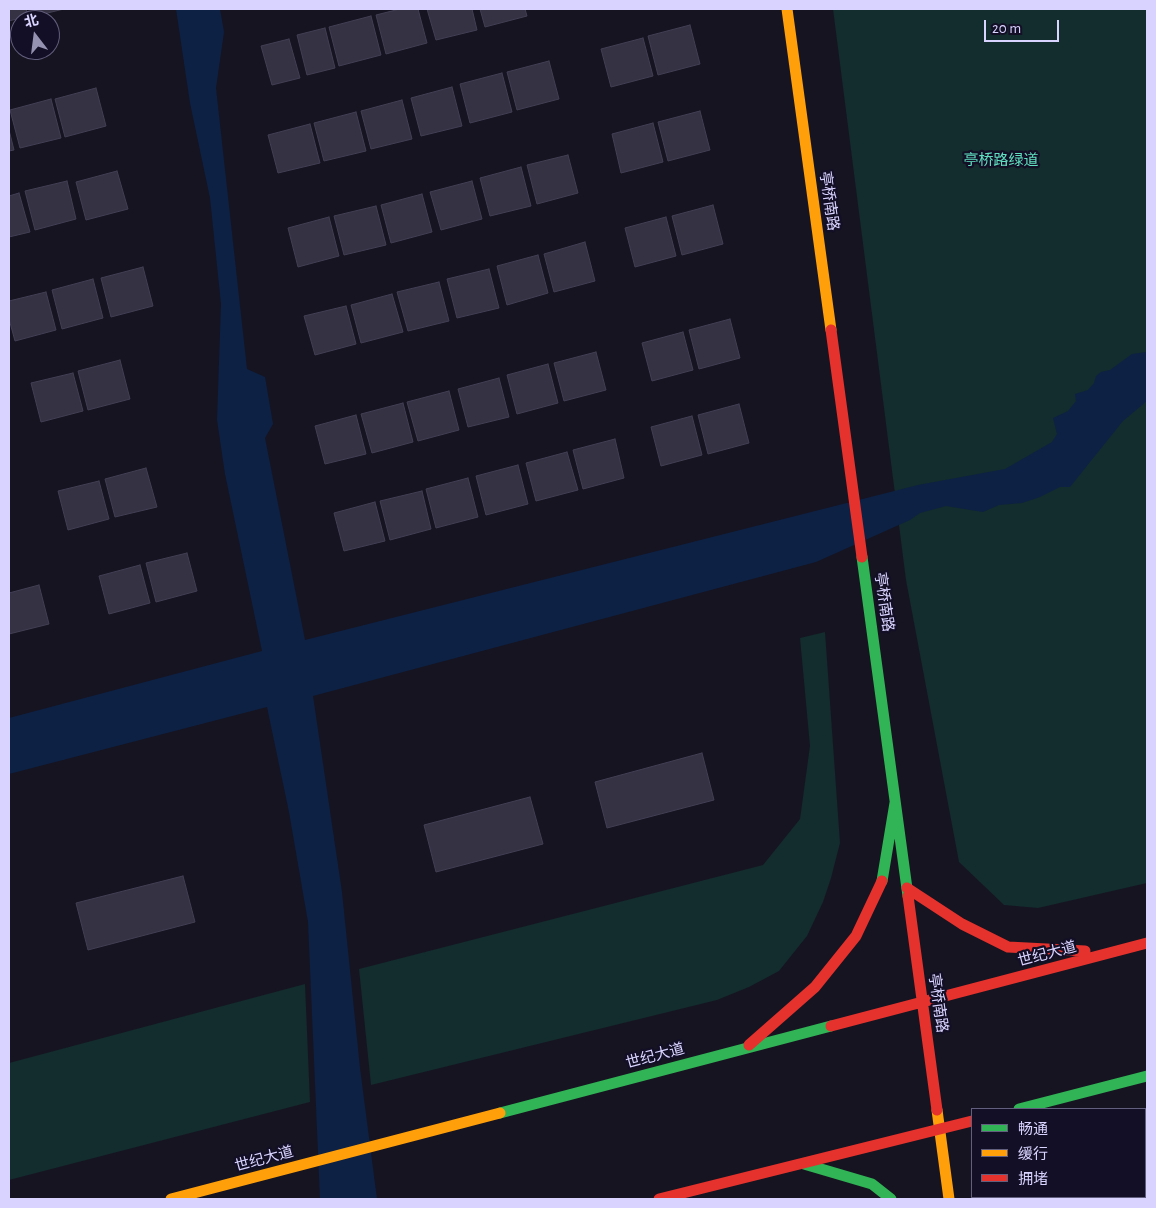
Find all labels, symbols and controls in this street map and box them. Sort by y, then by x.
north arrow [10,10,60,60]
scale bar [986,10,1061,42]
text: 北 [23,13,40,30]
text: 20 m [992,21,1021,36]
park label: 亭桥路绿道 [964,151,1038,169]
street label: 亭桥南路 [816,170,842,232]
street label: 亭桥南路 [871,571,897,633]
street label: 世纪大道 [1016,938,1078,970]
street label: 亭桥南路 [925,972,951,1034]
street label: 世纪大道 [624,1040,686,1072]
legend [971,1108,1146,1198]
text: 畅通 [1018,1122,1048,1137]
street label: 世纪大道 [233,1143,295,1175]
text: 缓行 [1018,1147,1048,1162]
text: 拥堵 [1018,1172,1048,1187]

